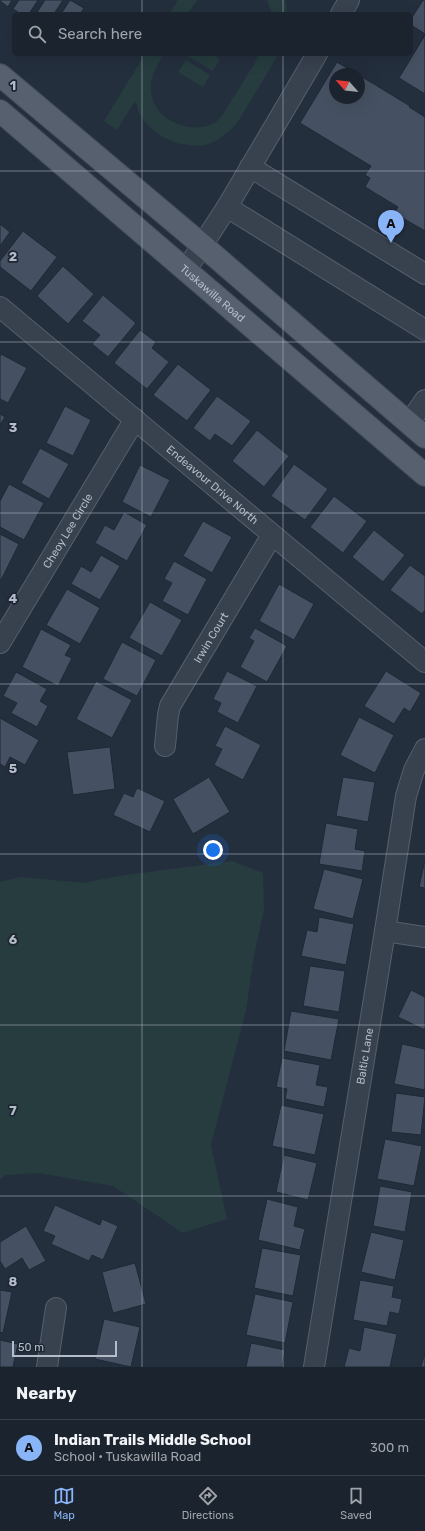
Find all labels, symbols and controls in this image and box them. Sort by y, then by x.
search box [12,12,413,56]
icon: search [26,23,48,45]
text: Search here [58,25,142,43]
north arrow [329,68,365,104]
text: 1 [10,78,16,93]
pin: A [378,210,404,243]
text: 2 [9,249,17,264]
street label: Tuskawilla Road [178,262,248,324]
text: 3 [9,420,18,435]
street label: Endeavour Drive North [164,442,261,527]
street label: Cheoy Lee Circle [40,491,95,571]
text: 4 [9,591,18,606]
street label: Irwin Court [191,609,231,665]
text: 5 [9,761,17,776]
your location [203,840,223,860]
text: 6 [9,932,18,947]
street label: Baltic Lane [354,1027,376,1085]
text: 7 [9,1103,17,1118]
text: 8 [9,1274,18,1289]
scale bar [12,1339,117,1358]
text: 50 m [18,1341,44,1354]
text: Nearby [16,1383,77,1403]
text: Indian Trails Middle School [54,1431,251,1449]
text: A [24,1440,34,1455]
text: 300 m [370,1440,409,1455]
text: School · Tuskawilla Road [54,1449,201,1464]
tab: Map [53,1485,75,1522]
tab: Directions [182,1485,234,1522]
tab: Saved [340,1485,372,1522]

